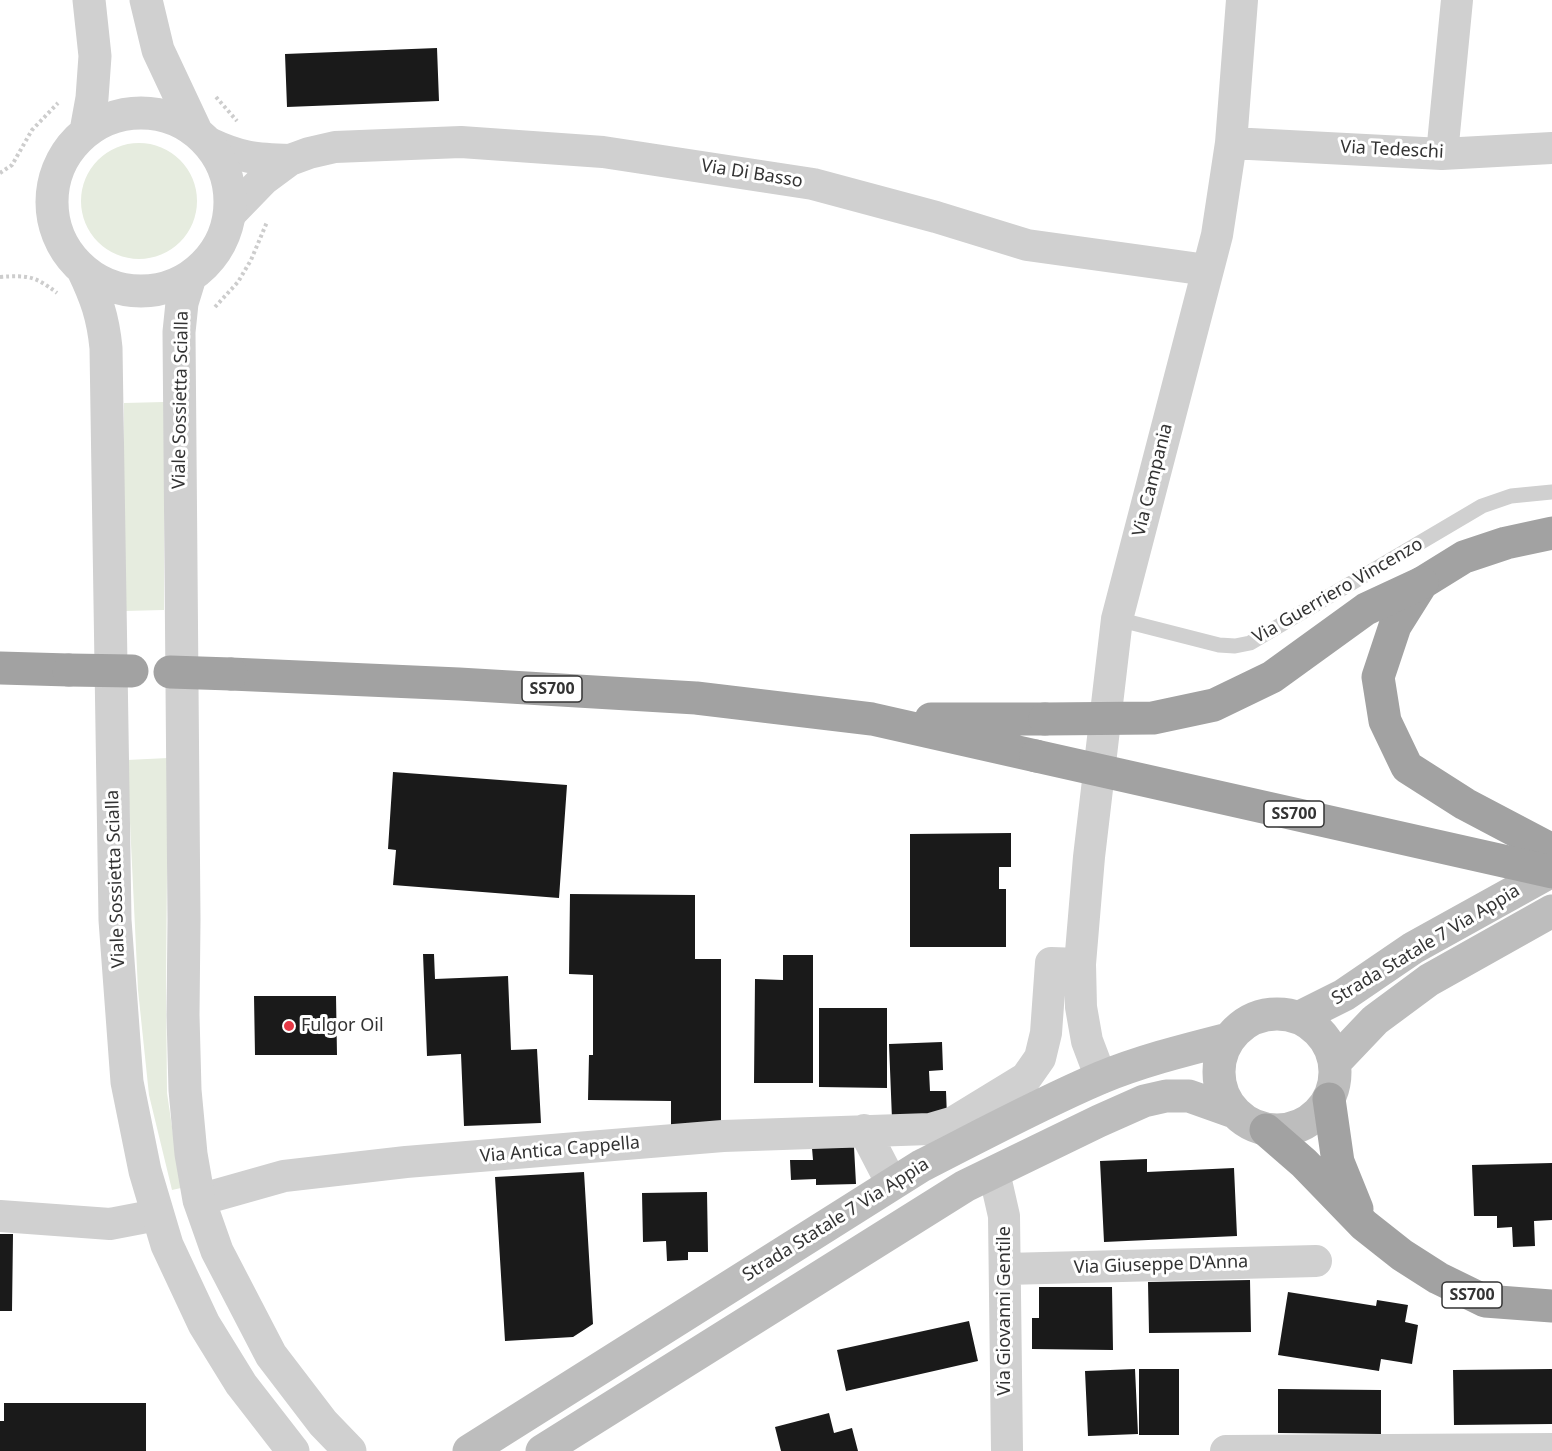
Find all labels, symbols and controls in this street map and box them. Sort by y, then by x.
street label: Via Tedeschi [1340,137,1444,163]
street label: Via Di Basso [700,155,804,193]
street label: Viale Sossietta Scialla [169,311,193,489]
street label: Via Campania [1129,421,1177,539]
street label: Via Guerriero Vincenzo [1249,533,1427,649]
road number: SS700 [522,676,582,702]
street label: Viale Sossietta Scialla [102,790,130,968]
road number: SS700 [1264,801,1324,827]
street label: Strada Statale 7 Via Appia [1328,880,1524,1010]
place label: Fulgor Oil [301,1015,384,1037]
marker: Fulgor Oil [282,1019,296,1033]
street label: Via Antica Cappella [479,1132,641,1168]
street label: Strada Statale 7 Via Appia [739,1154,933,1286]
street label: Via Giovanni Gentile [994,1226,1016,1396]
street label: Via Giuseppe D'Anna [1073,1251,1249,1279]
road number: SS700 [1442,1282,1502,1308]

